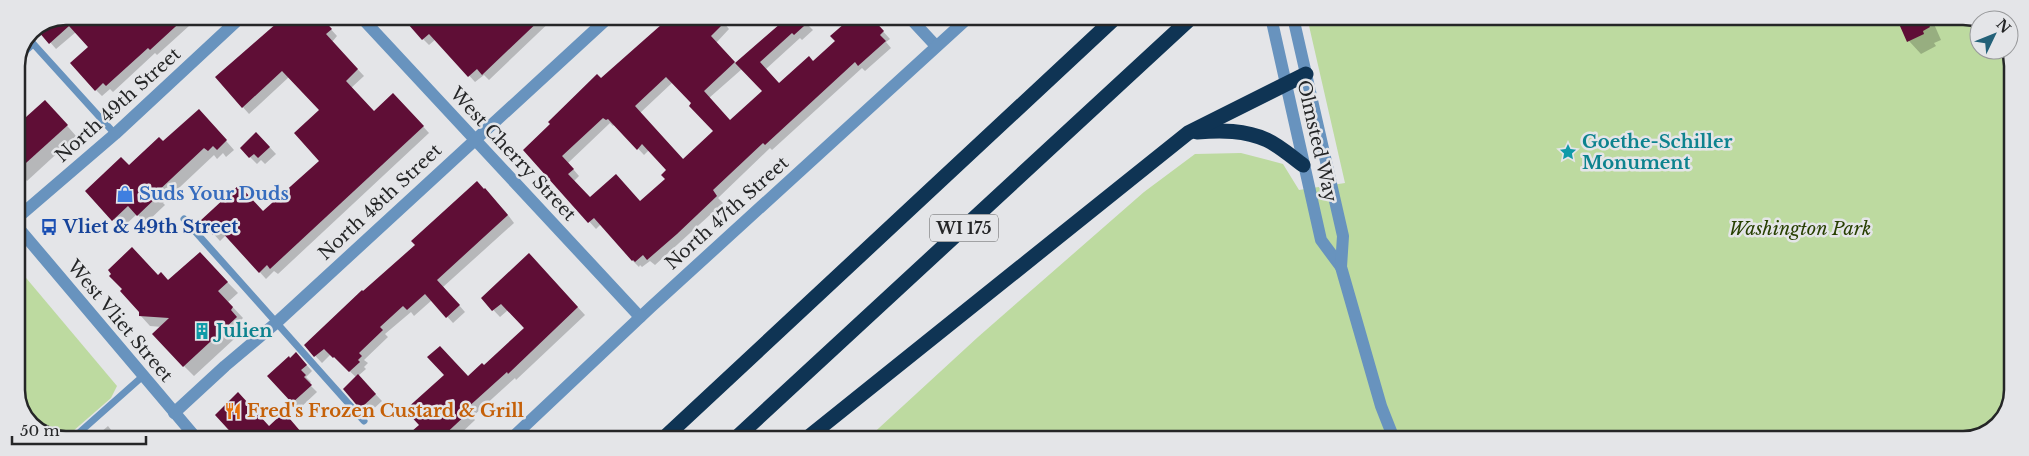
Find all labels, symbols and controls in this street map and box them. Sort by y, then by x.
north arrow [1969,10,2019,60]
text: N [1992,15,2015,37]
street label: North 49th Street [51,43,185,167]
street label: Olmsted Way [1292,78,1342,205]
street label: West Cherry Street [445,82,581,226]
place label: Goethe-Schiller Monument [1582,131,1732,174]
street label: North 48th Street [314,139,446,265]
place icon: Goethe-Schiller Monument [1558,142,1578,162]
street label: North 47th Street [661,152,793,274]
place label: Suds Your Duds [139,183,289,205]
shop icon: Suds Your Duds [115,184,135,204]
road number: WI 175 [930,214,998,242]
place label: Vliet & 49th Street [62,216,238,238]
bus stop icon: Vliet & 49th Street [39,217,59,237]
park label: Washington Park [1729,218,1871,240]
street label: West Vliet Street [62,255,178,387]
place label: Julien [212,320,272,342]
building icon: Julien [192,321,212,341]
place label: Fred's Frozen Custard & Grill [247,400,525,422]
restaurant icon: Fred's Frozen Custard & Grill [223,401,243,421]
scale bar [12,414,146,446]
text: 50 m [20,421,60,440]

